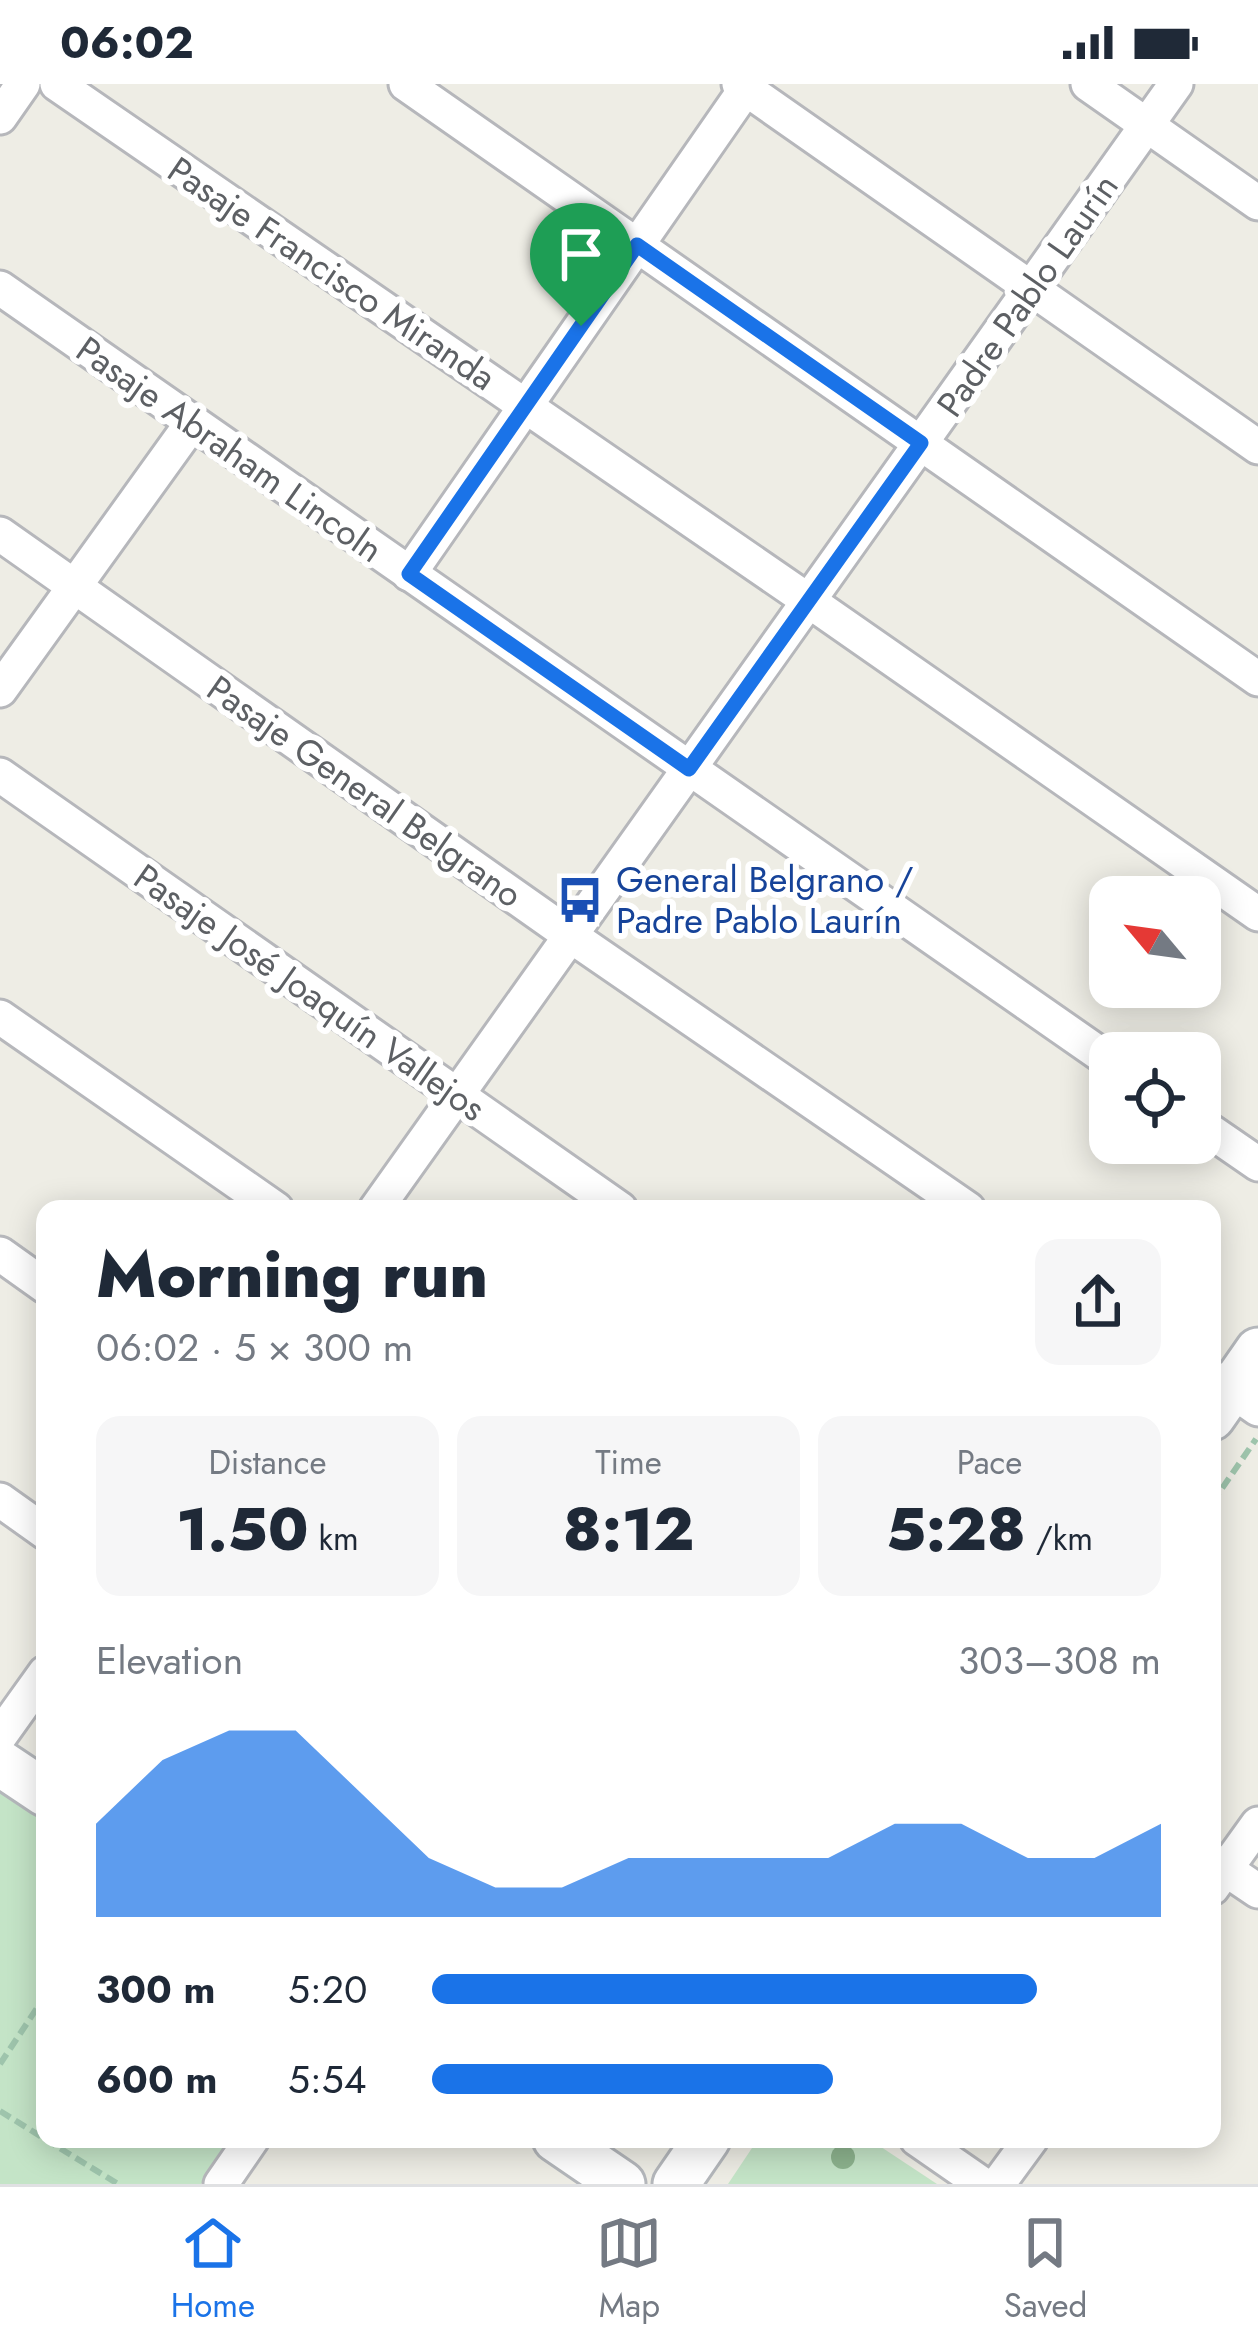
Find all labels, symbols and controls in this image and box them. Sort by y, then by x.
text: 06:02 [60,10,194,75]
street label: Pasaje Francisco Miranda [158,144,506,402]
street label: Padre Pablo Laurín [924,163,1130,427]
pin [530,203,632,326]
icon: arrive [548,221,614,287]
street label: Pasaje Abraham Lincoln [66,323,394,575]
street label: Pasaje General Belgrano [197,662,533,920]
street label: Pasaje José Joaquín Vallejos [124,851,496,1133]
place label: General Belgrano / Padre Pablo Laurín [616,853,914,946]
bus stop icon: General Belgrano / Padre Pablo Laurín [555,875,605,925]
north arrow [1089,876,1221,1008]
map controls [1089,876,1221,1164]
button: locate [1089,1032,1221,1164]
text: Morning run [96,1226,488,1322]
button: share [1035,1239,1161,1365]
text: 06:02 · 5 × 300 m [96,1319,413,1376]
text: Distance [208,1439,327,1486]
text: Time [595,1439,662,1486]
text: Pace [957,1439,1022,1486]
text: 1.50 [176,1486,309,1573]
text: 8:12 [563,1486,694,1573]
text: 5:28 [886,1486,1026,1573]
text: km [309,1515,359,1562]
text: /km [1026,1515,1093,1562]
text: Elevation [96,1632,243,1689]
text: 303–308 m [958,1632,1161,1689]
text: 300 m [96,1961,216,2018]
text: 5:20 [288,1961,367,2018]
text: 600 m [96,2051,217,2108]
text: 5:54 [288,2051,366,2108]
tab: Home [171,2210,255,2329]
tab: Map [596,2210,662,2329]
tab: Saved [1004,2210,1087,2329]

